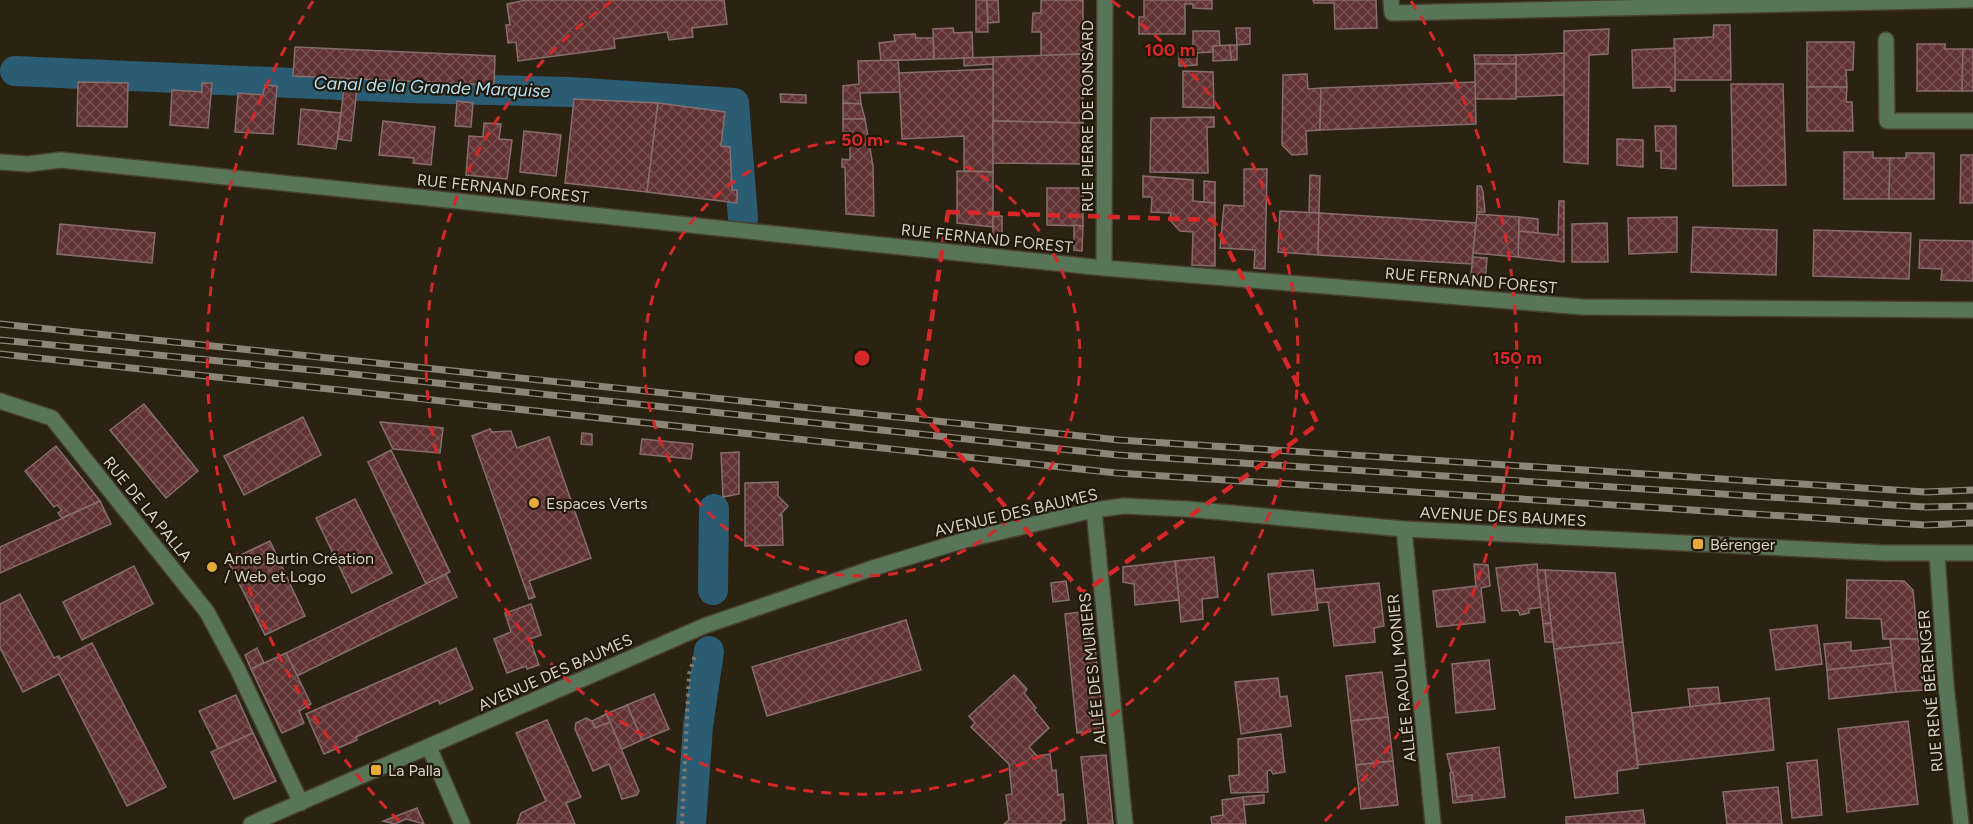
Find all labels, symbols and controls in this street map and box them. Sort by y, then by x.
street label: RUE PIERRE DE RONSARD [1078,20,1097,212]
text: 100 m [1145,39,1195,61]
water label: Canal de la Grande Marquise [313,72,551,102]
text: 50 m [841,129,883,151]
street label: RUE FERNAND FOREST [416,170,590,207]
street label: RUE FERNAND FOREST [900,220,1074,257]
street label: RUE FERNAND FOREST [1384,264,1558,298]
text: 150 m [1492,347,1542,369]
centre of rings [852,348,872,368]
street label: RUE DE LA PALLA [99,453,196,566]
street label: AVENUE DES BAUMES [933,484,1100,541]
place label: Espaces Verts [546,494,647,513]
marker: Espaces Verts [527,496,541,510]
street label: AVENUE DES BAUMES [1419,503,1587,530]
place label: Bérenger [1710,535,1776,554]
marker: Bérenger [1691,537,1705,551]
place label: Anne Burtin Création / Web et Logo [224,549,374,586]
marker: Anne Burtin Création / Web et Logo [205,560,219,574]
street label: ALLÉE DES MURIERS [1075,592,1110,746]
street label: ALLÉE RAOUL MONIER [1383,593,1420,763]
street label: RUE RENÉ BÉRENGER [1914,609,1947,773]
street label: AVENUE DES BAUMES [475,630,635,715]
place label: La Palla [388,761,441,780]
marker: La Palla [369,763,383,777]

